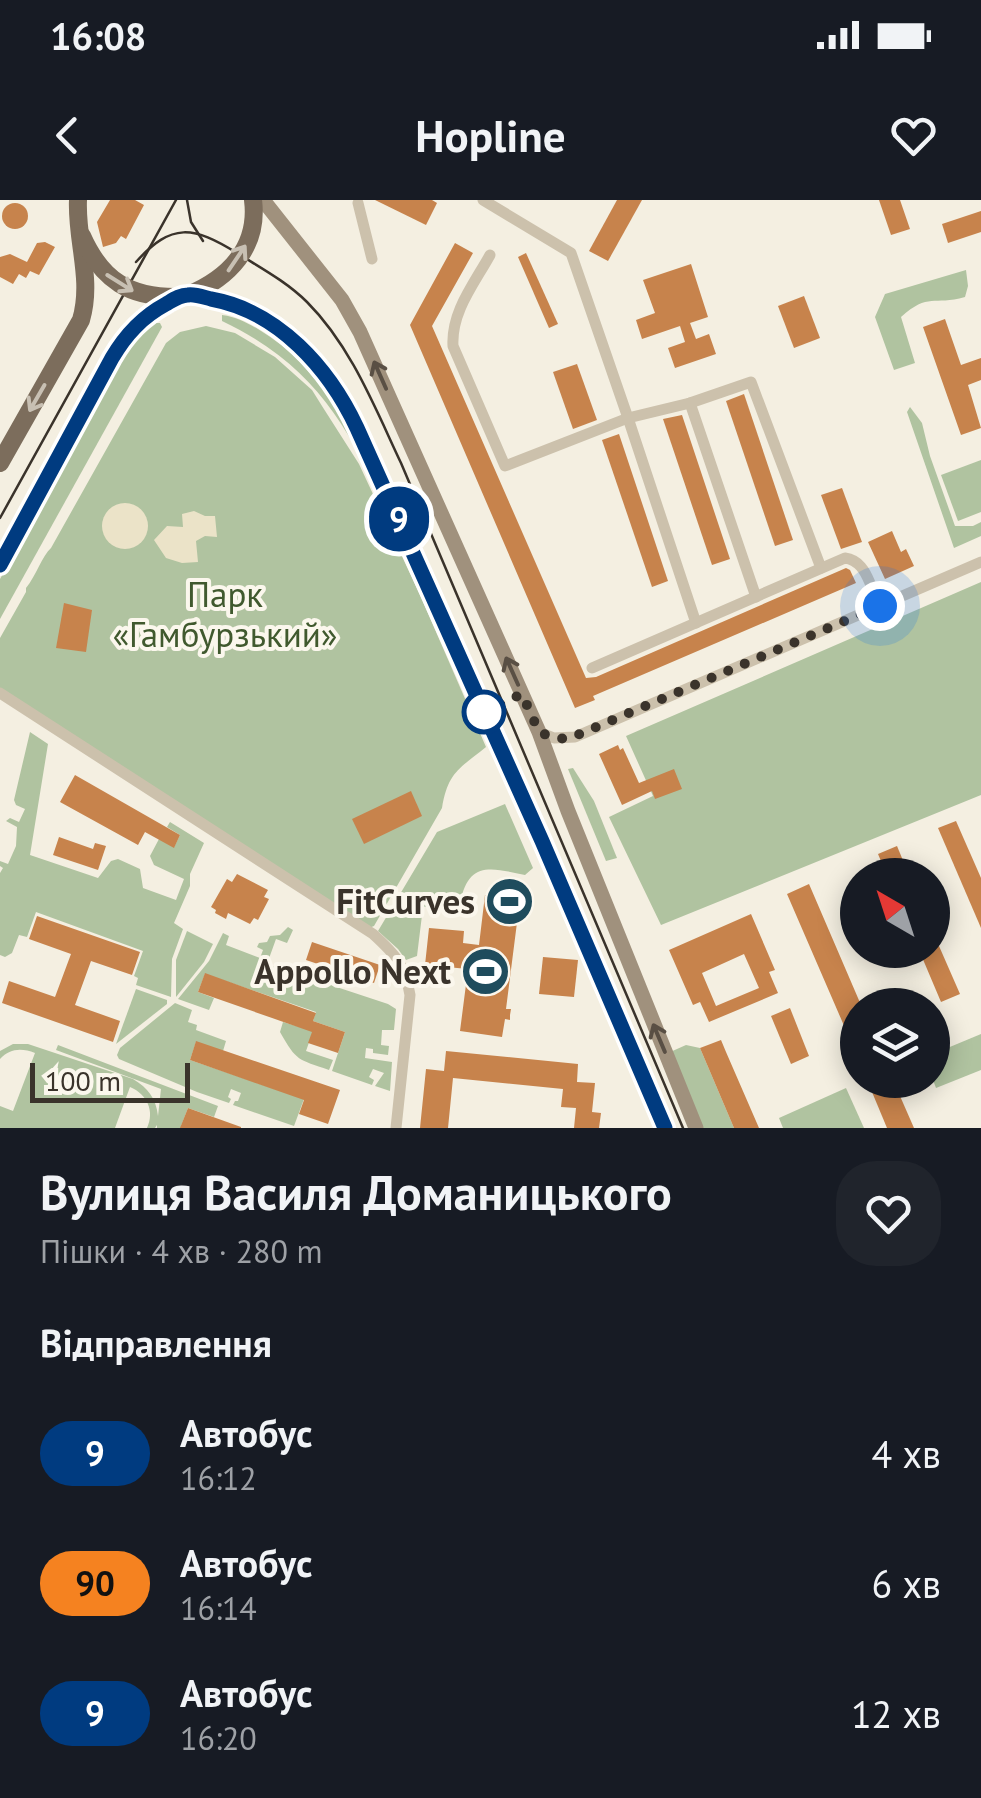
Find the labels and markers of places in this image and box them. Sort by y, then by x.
unlabelled marker [463,691,505,733]
sports icon: FitCurves [484,875,536,927]
place label: FitCurves [336,878,475,924]
sports icon: Appollo Next [460,945,512,997]
place label: Appollo Next [254,948,452,994]

